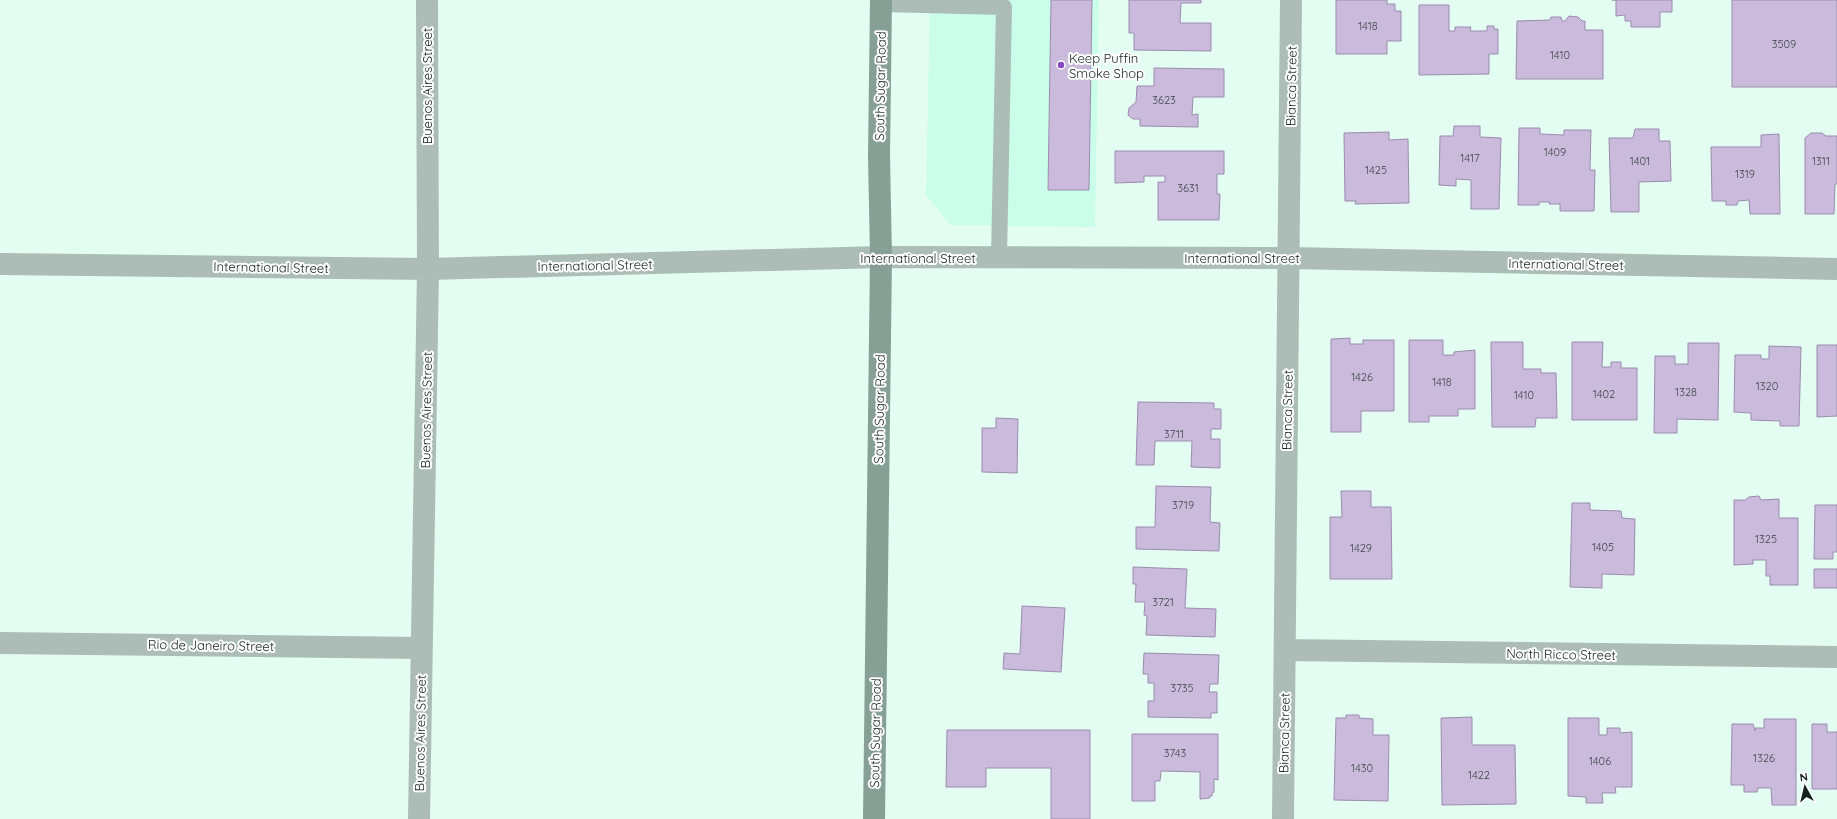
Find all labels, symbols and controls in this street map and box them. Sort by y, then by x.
house number: 1418 [1358,19,1378,33]
street label: Buenos Aires Street [419,28,435,144]
street label: South Sugar Road [871,31,889,141]
house number: 3509 [1772,37,1796,51]
street label: Bianca Street [1282,46,1300,126]
house number: 1410 [1550,48,1570,62]
place label: Keep Puffin Smoke Shop [1069,50,1144,81]
marker: Keep Puffin Smoke Shop [1056,60,1066,70]
house number: 3623 [1152,93,1176,107]
house number: 1409 [1544,145,1566,159]
house number: 1417 [1460,151,1480,165]
house number: 1401 [1630,154,1650,168]
house number: 1311 [1812,154,1830,168]
house number: 1425 [1365,163,1387,177]
house number: 1319 [1735,167,1755,181]
house number: 3631 [1177,181,1199,195]
street label: International Street [860,250,976,266]
street label: International Street [1184,250,1300,266]
street label: International Street [1508,255,1624,273]
street label: International Street [537,256,653,274]
street label: International Street [213,258,329,276]
street label: Buenos Aires Street [417,352,435,468]
street label: South Sugar Road [870,354,888,464]
street label: Bianca Street [1278,370,1296,450]
house number: 1426 [1351,370,1373,384]
house number: 1418 [1432,375,1452,389]
house number: 1320 [1756,379,1778,393]
house number: 1328 [1675,385,1697,399]
house number: 1402 [1593,387,1615,401]
house number: 1410 [1514,388,1534,402]
house number: 3711 [1164,427,1184,441]
house number: 3719 [1172,498,1194,512]
house number: 1325 [1755,532,1777,546]
house number: 1405 [1592,540,1614,554]
house number: 1429 [1350,541,1372,555]
house number: 3721 [1152,595,1174,609]
street label: Rio de Janeiro Street [148,636,274,654]
street label: North Ricco Street [1506,645,1616,663]
street label: Buenos Aires Street [411,675,429,791]
street label: South Sugar Road [866,678,884,788]
house number: 3735 [1170,681,1194,695]
street label: Bianca Street [1275,693,1293,773]
house number: 3743 [1164,746,1186,760]
house number: 1326 [1753,751,1775,765]
house number: 1406 [1589,754,1611,768]
house number: 1430 [1351,761,1373,775]
north arrow [1785,767,1825,807]
house number: 1422 [1468,768,1490,782]
text: N [1799,770,1809,785]

